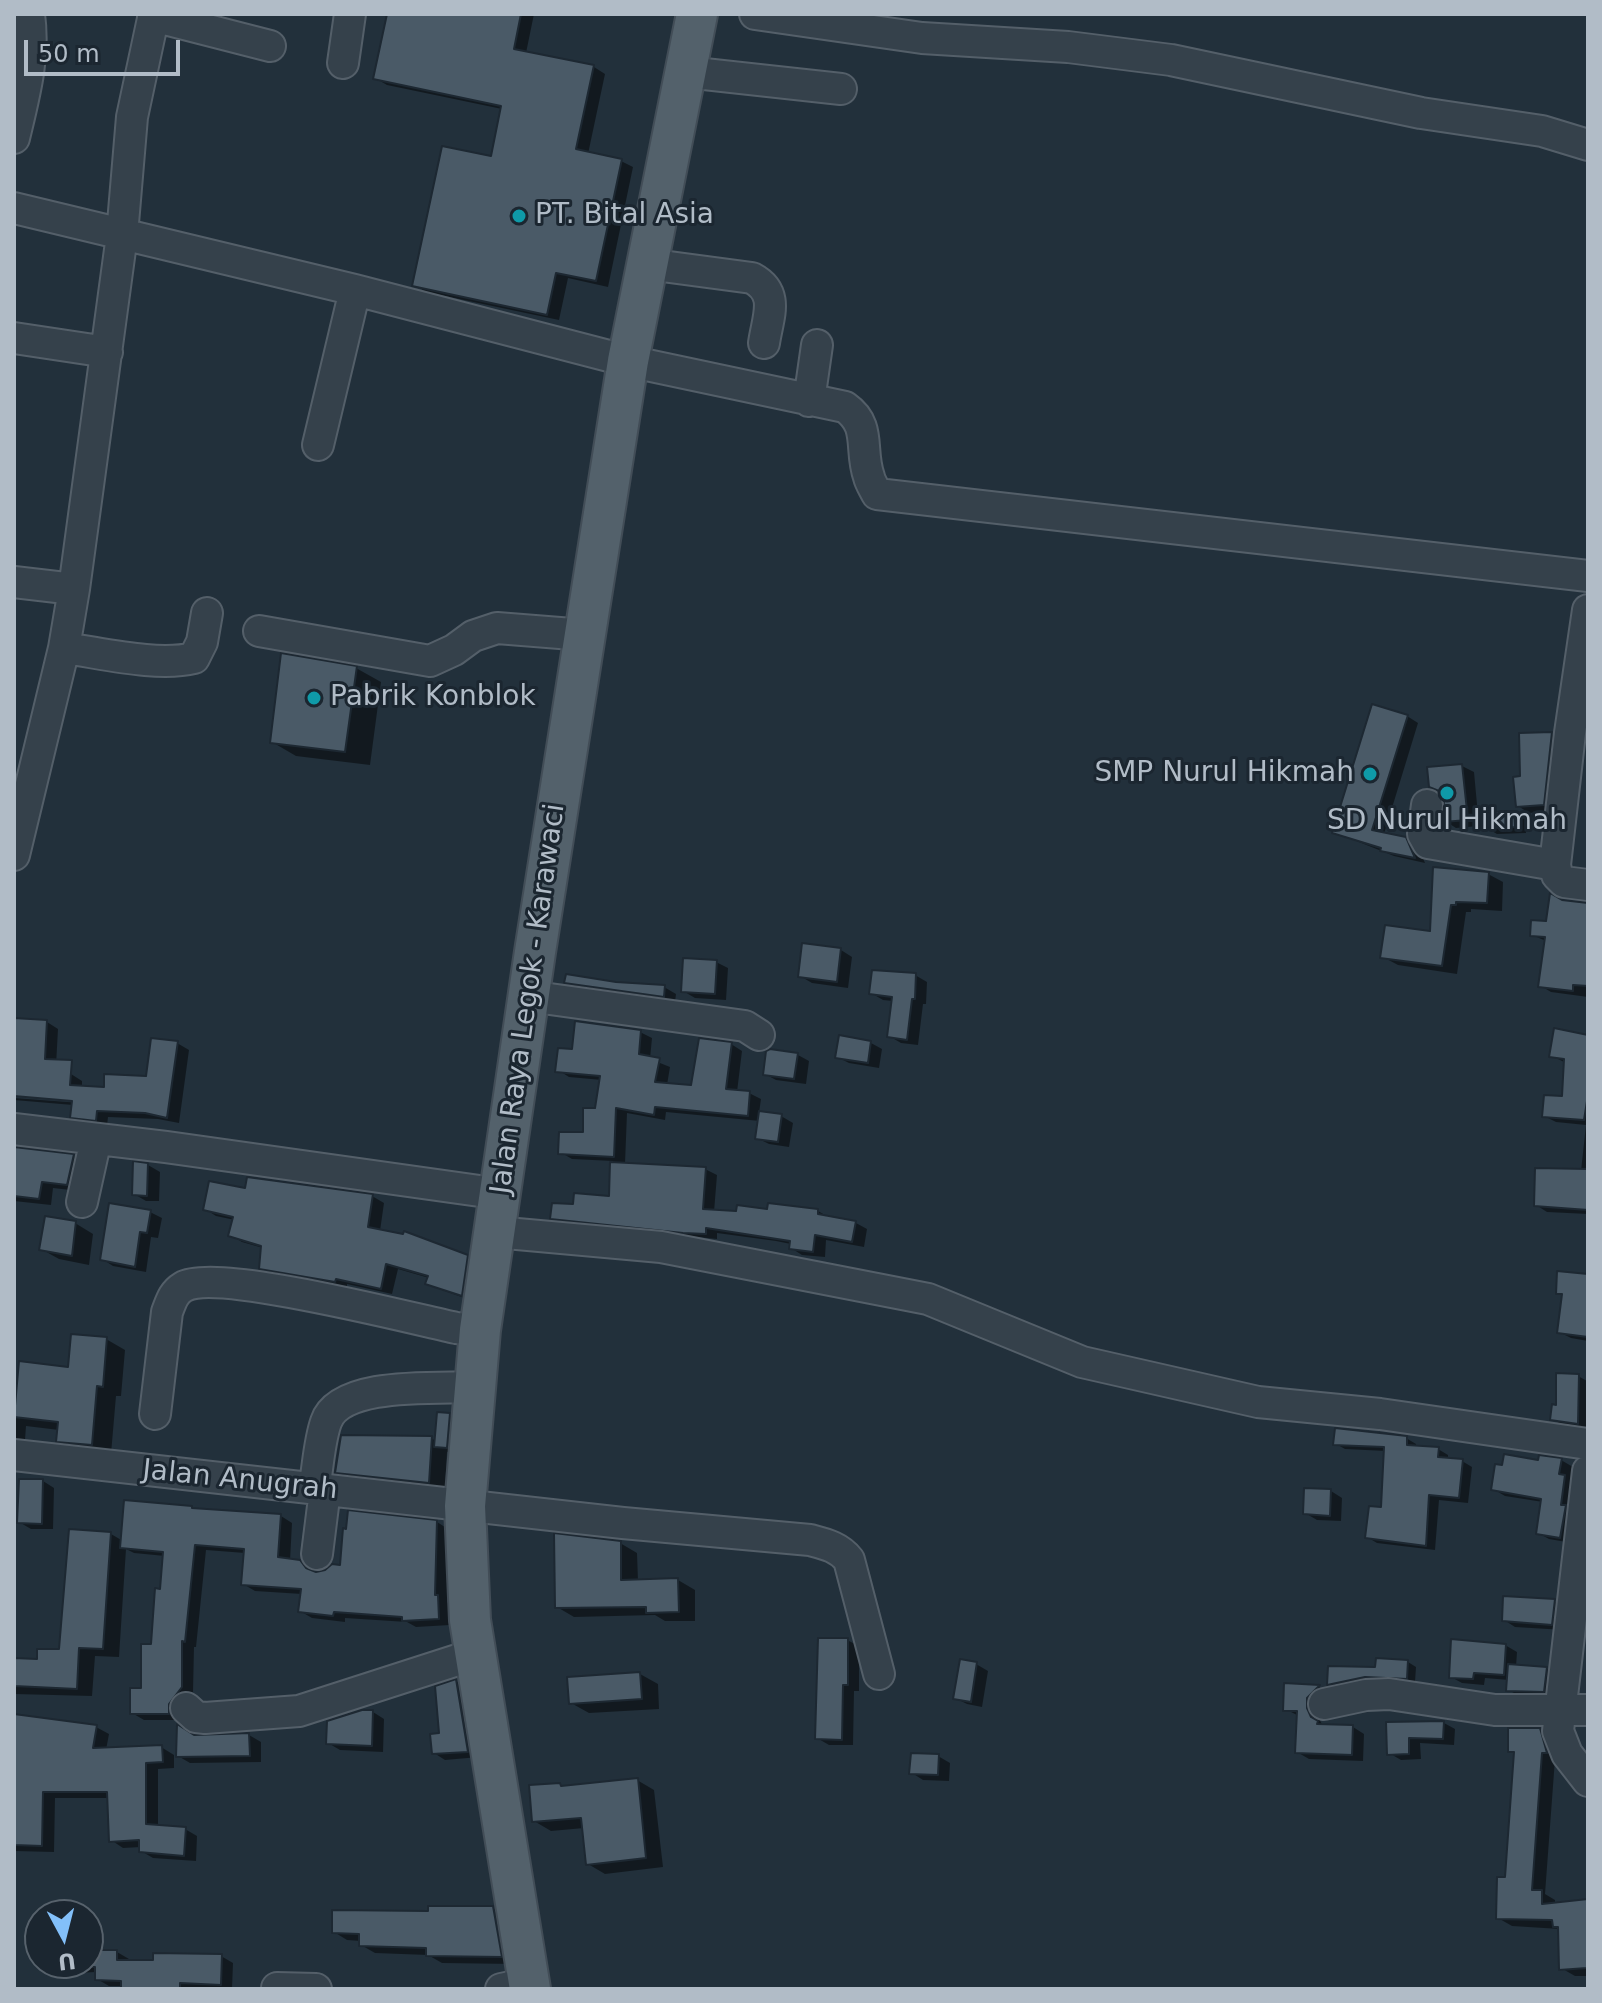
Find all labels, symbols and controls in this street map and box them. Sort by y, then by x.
scale bar [28,24,184,74]
text: 50 m [38,40,100,68]
place label: PT. Bital Asia [535,199,714,233]
marker: PT. Bital Asia [510,207,528,225]
place label: Pabrik Konblok [330,681,536,715]
marker: Pabrik Konblok [305,689,323,707]
place label: SMP Nurul Hikmah [1094,757,1354,791]
marker: SMP Nurul Hikmah [1361,765,1379,783]
marker: SD Nurul Hikmah [1438,784,1456,802]
street label: Jalan Raya Legok - Karawaci [485,802,573,1196]
place label: SD Nurul Hikmah [1327,805,1567,839]
street label: Jalan Anugrah [141,1454,339,1508]
north arrow [24,1899,104,1979]
text: U [56,1948,77,1975]

